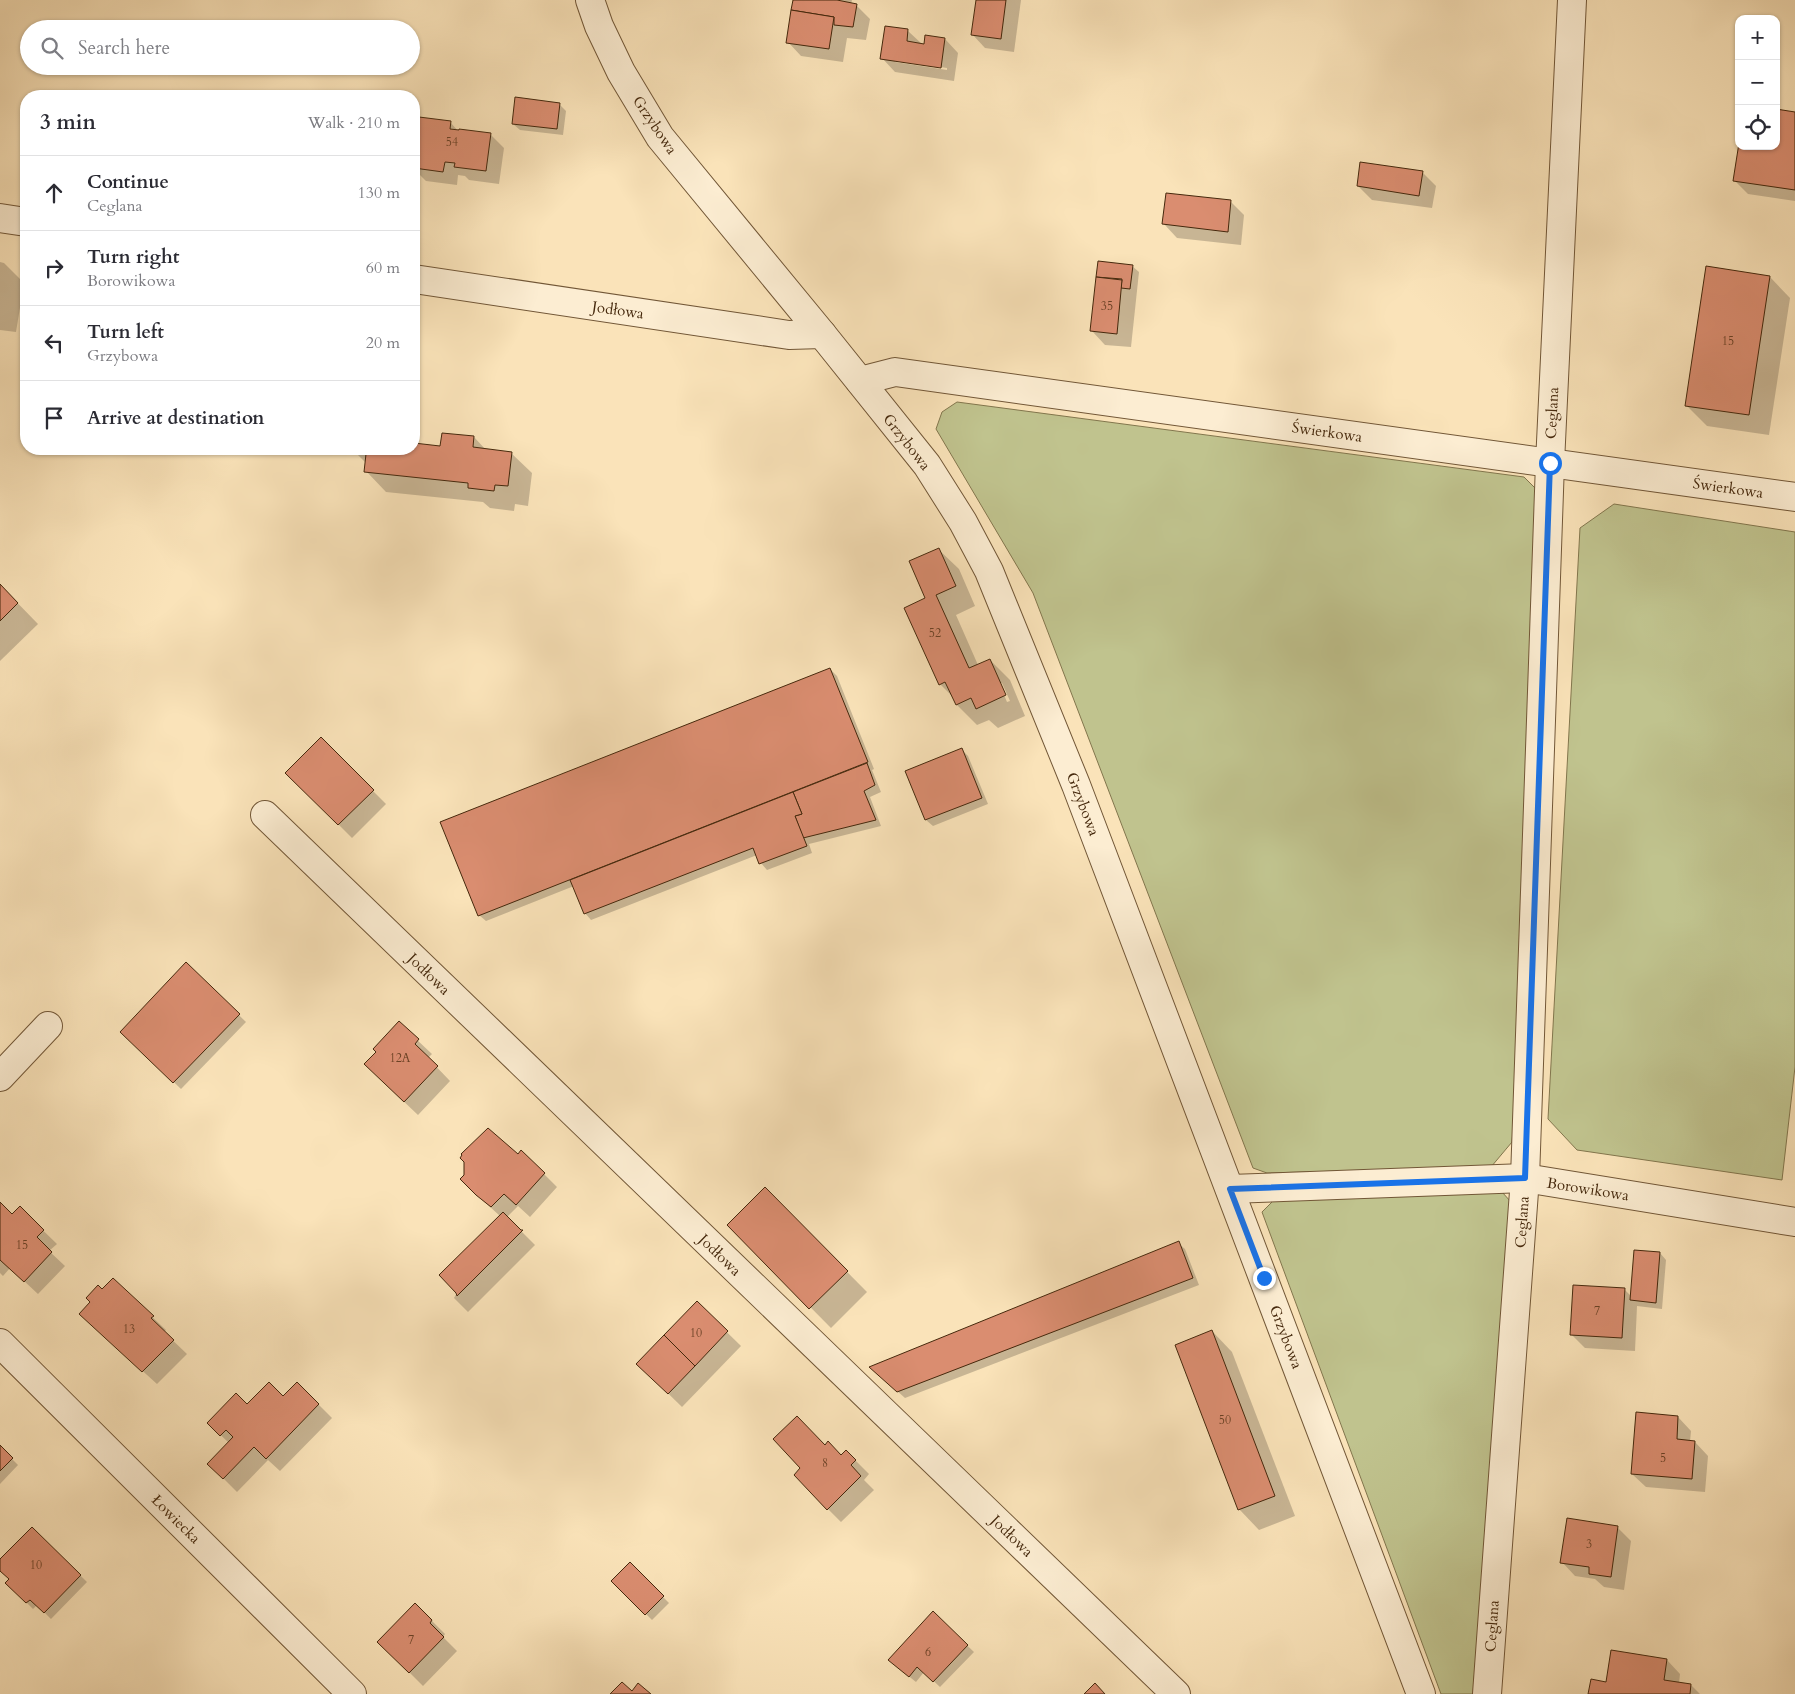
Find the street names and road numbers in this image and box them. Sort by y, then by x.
street label: Grzybowa [628,92,682,159]
street label: Jodłowa [589,296,646,324]
street label: Ceglana [1541,386,1563,439]
street label: Grzybowa [879,410,936,475]
street label: Świerkowa [1291,417,1364,447]
street label: Świerkowa [1692,473,1765,503]
street label: Grzybowa [1062,769,1104,839]
street label: Jodłowa [402,947,455,1000]
street label: Borowikowa [1546,1173,1631,1205]
street label: Ceglana [1510,1195,1534,1249]
street label: Jodłowa [693,1228,746,1281]
street label: Grzybowa [1265,1302,1307,1372]
street label: Łowiecka [147,1490,205,1548]
street label: Jodłowa [985,1509,1038,1562]
street label: Ceglana [1480,1599,1504,1653]

